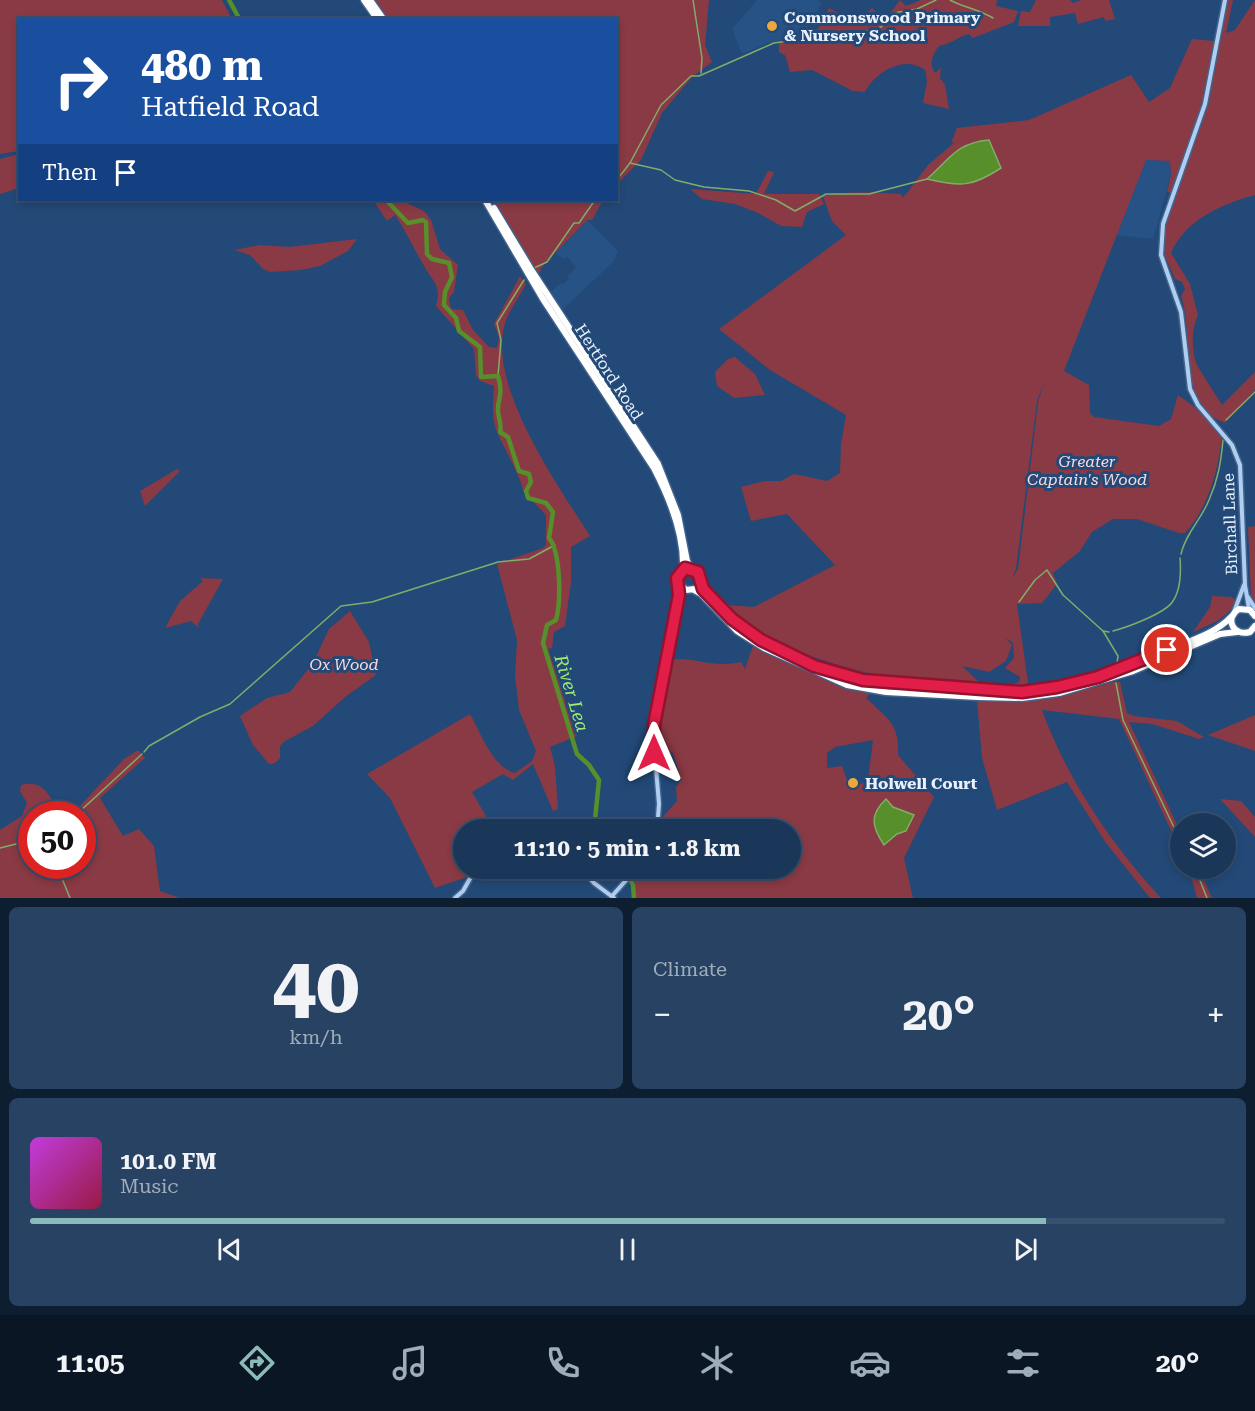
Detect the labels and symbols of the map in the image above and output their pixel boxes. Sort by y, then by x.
place label: Commonswood Primary & Nursery School [784,8,981,45]
marker: Commonswood Primary & Nursery School [765,19,779,33]
street label: Hertford Road [571,320,647,424]
park label: Greater Captain's Wood [1027,452,1147,489]
street label: Birchall Lane [1219,473,1241,575]
pin [1141,624,1192,675]
water label: River Lea [550,651,594,734]
park label: Ox Wood [309,655,379,674]
position arrow [622,721,686,785]
place label: Holwell Court [865,774,978,793]
marker: Holwell Court [846,776,860,790]
speed limit sign: 50 [18,801,96,879]

